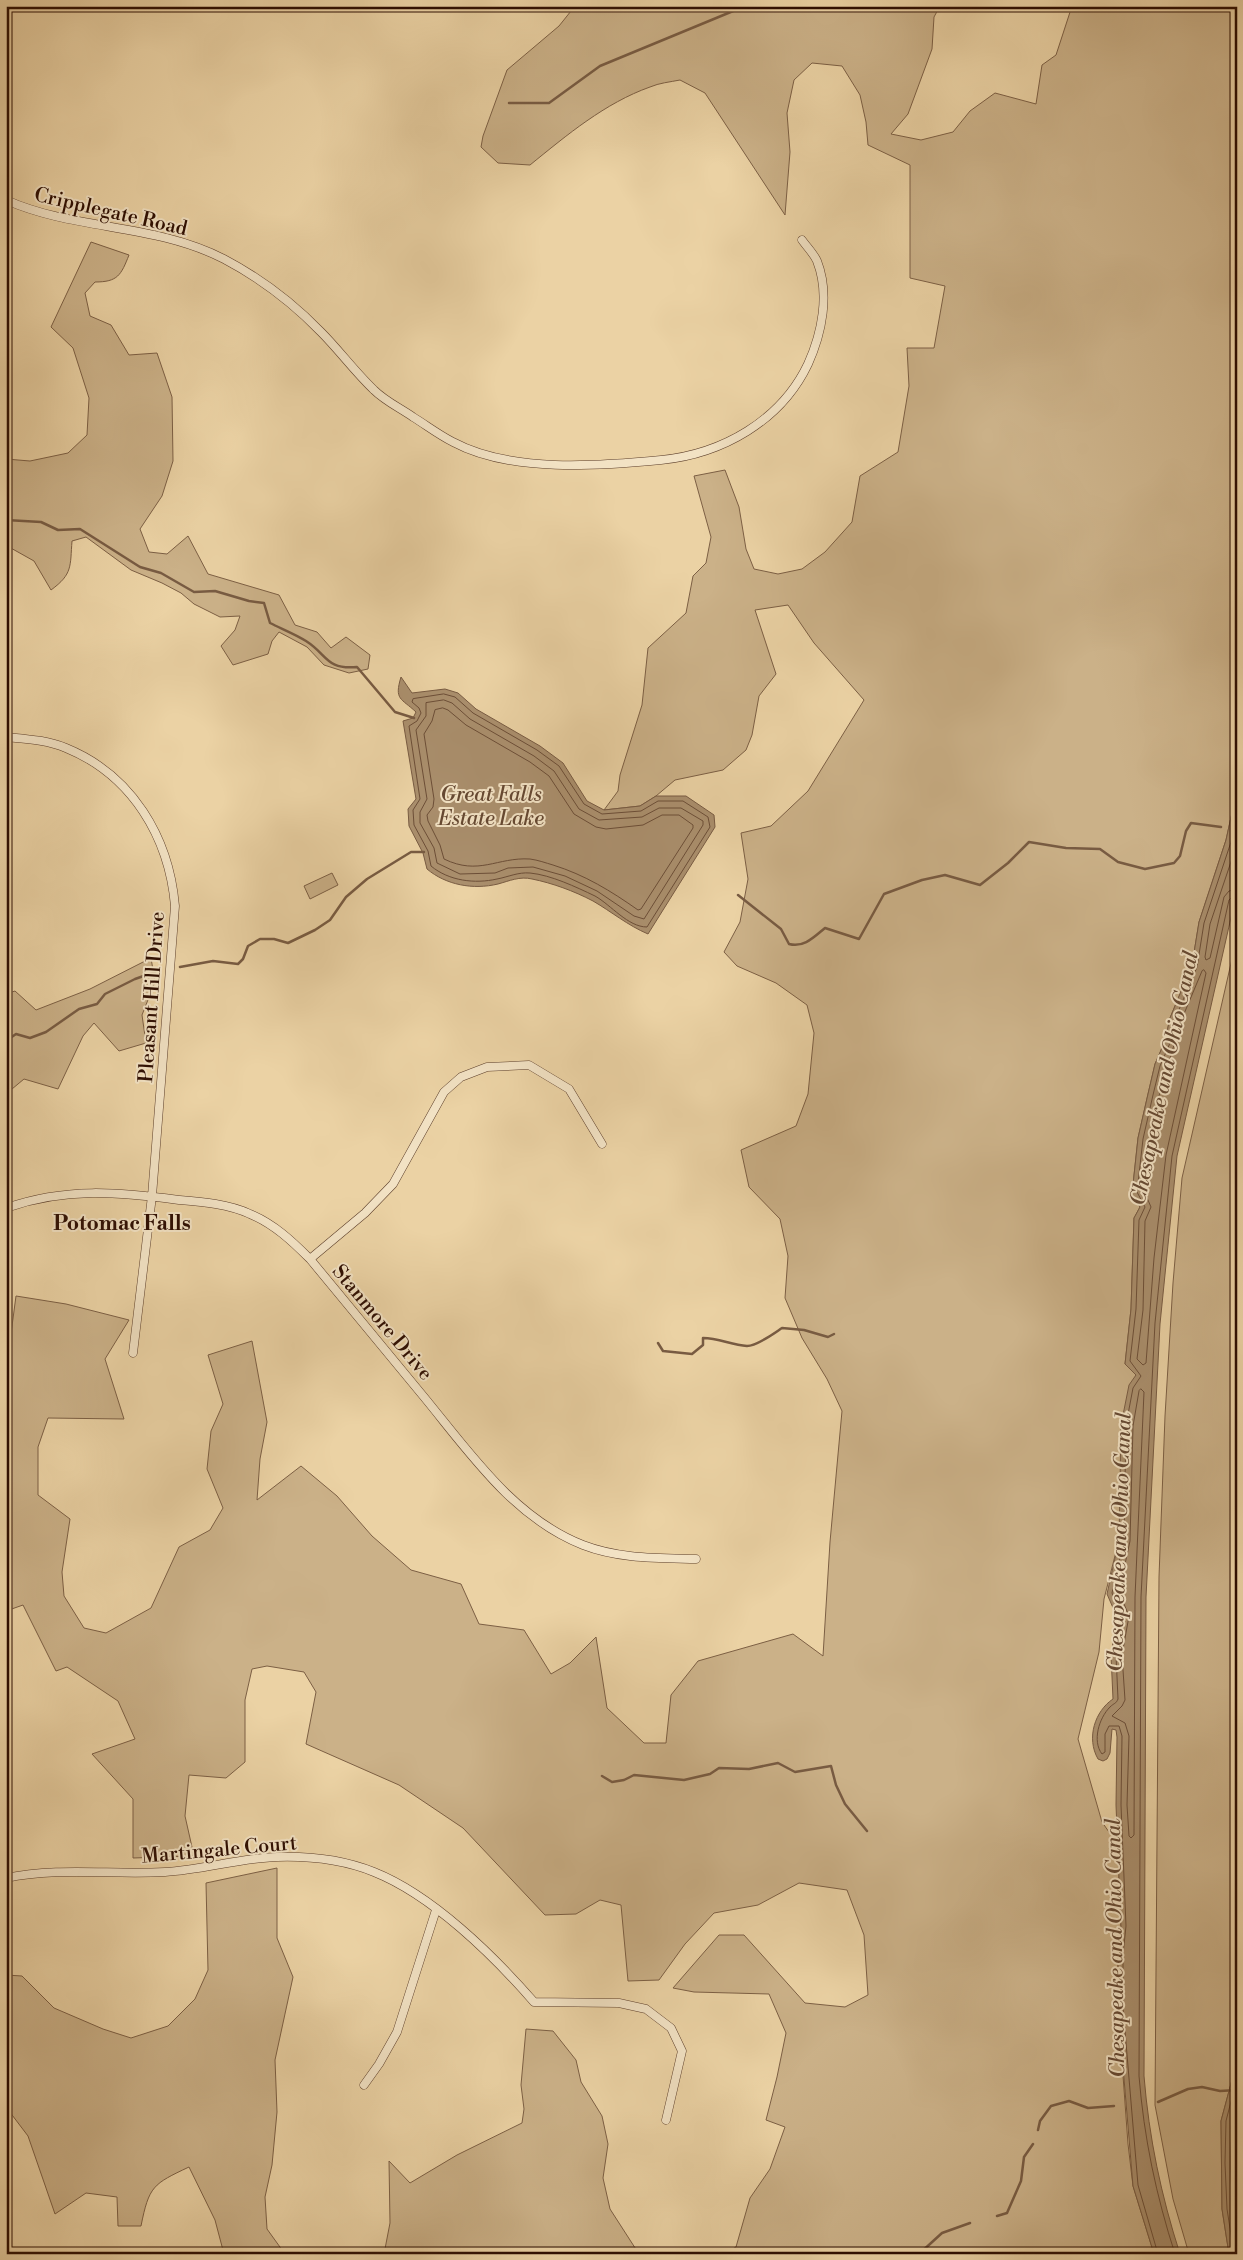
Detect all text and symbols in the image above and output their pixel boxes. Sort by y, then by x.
street label: Cripplegate Road [32,183,190,242]
water label: Great Falls Estate Lake [437,782,544,832]
street label: Pleasant Hill Drive [134,911,171,1083]
water label: Chesapeake and Ohio Canal [1125,948,1205,1208]
district label: Potomac Falls [53,1211,191,1237]
street label: Stanmore Drive [326,1260,437,1386]
water label: Chesapeake and Ohio Canal [1102,1412,1138,1672]
water label: Chesapeake and Ohio Canal [1101,1818,1131,2078]
street label: Martingale Court [140,1831,298,1870]

